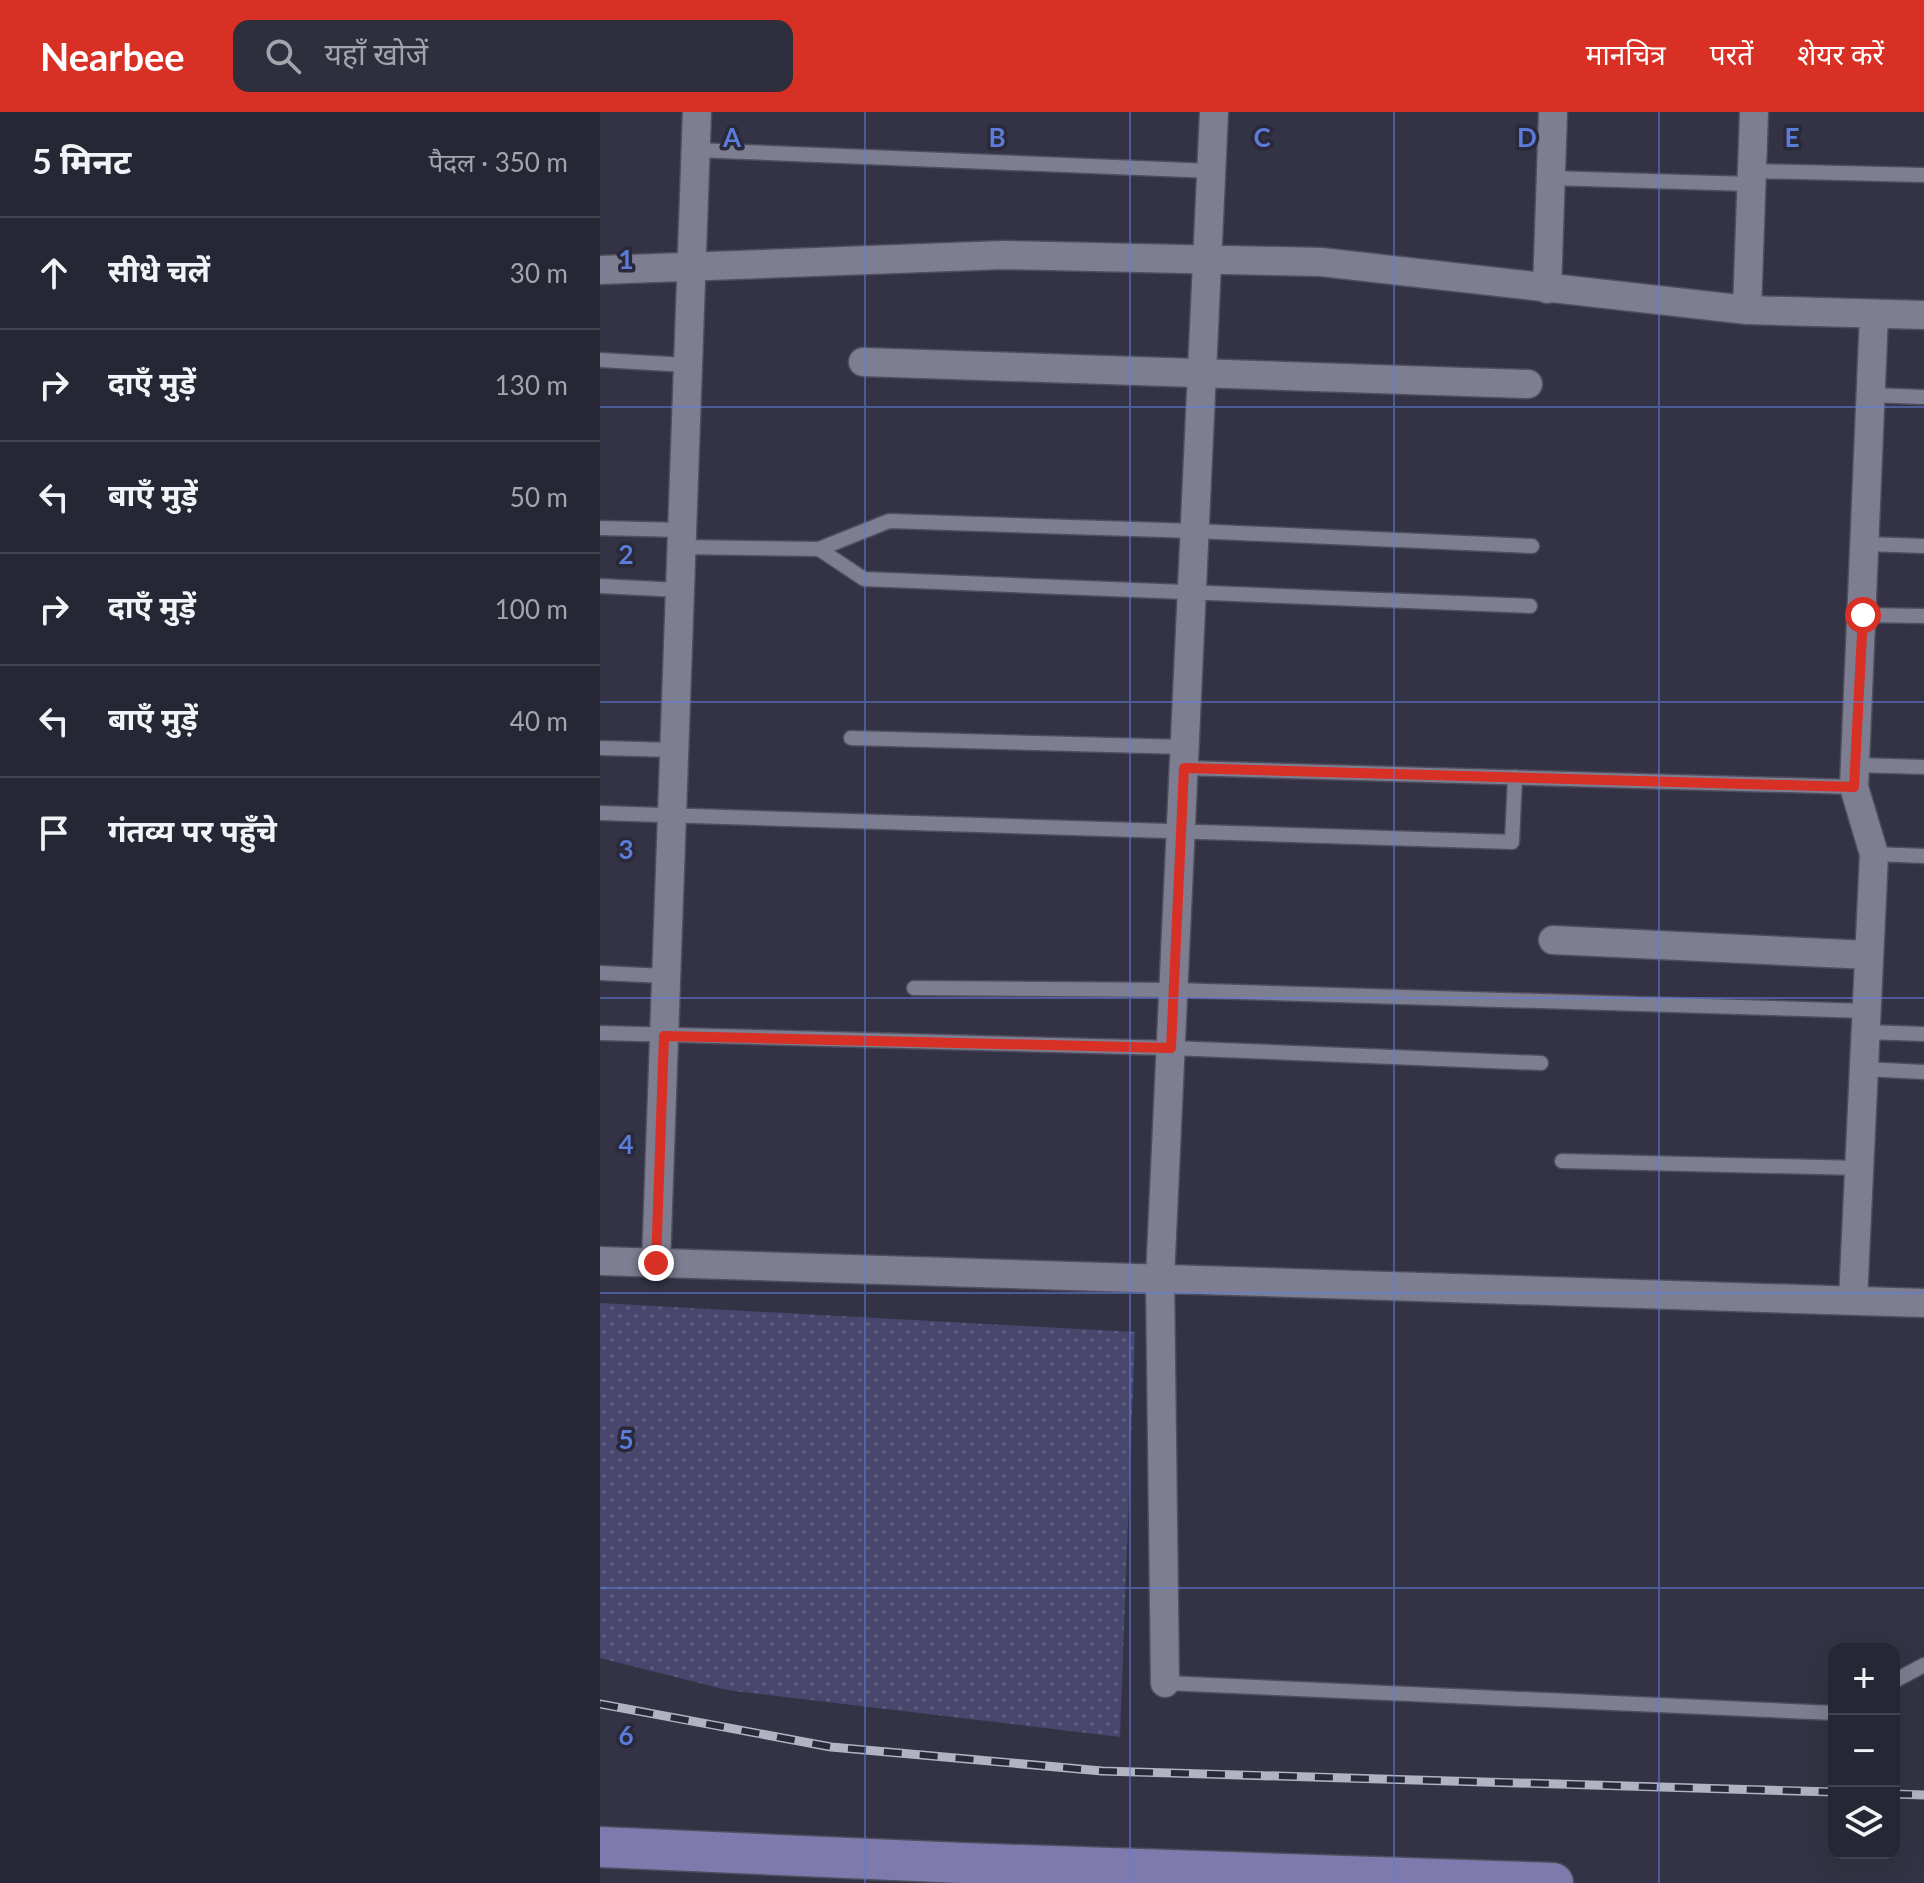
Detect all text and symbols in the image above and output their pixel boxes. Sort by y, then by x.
search box [233,20,793,92]
text: Nearbee [40,33,185,79]
icon: search [261,34,305,78]
text: यहाँ खोजें [325,35,428,71]
text: मानचित्र [1586,37,1666,71]
text: परतें [1710,37,1753,71]
text: शेयर करें [1797,37,1884,71]
text: A [722,121,742,153]
text: B [988,121,1006,153]
text: C [1253,121,1271,153]
text: D [1517,121,1537,153]
text: E [1785,121,1799,153]
text: 5 मिनट [32,140,131,181]
text: पैदल · 350 m [428,146,568,178]
text: 1 [618,243,634,275]
icon: ahead [32,251,76,295]
text: सीधे चलें [108,252,210,288]
text: 30 m [510,257,568,289]
icon: right [32,363,76,407]
text: दाएँ मुड़ें [108,364,196,400]
text: 130 m [495,369,568,401]
icon: left [32,475,76,519]
text: बाएँ मुड़ें [108,476,198,512]
text: 50 m [510,481,568,513]
text: 2 [618,538,634,570]
icon: right [32,587,76,631]
text: दाएँ मुड़ें [108,588,196,624]
text: 100 m [495,593,568,625]
route start [1845,597,1881,633]
icon: left [32,699,76,743]
text: बाएँ मुड़ें [108,700,198,736]
text: 40 m [510,705,568,737]
icon: arrive [32,811,76,855]
text: गंतव्य पर पहुँचे [108,812,277,848]
text: 3 [618,833,634,865]
text: 4 [618,1128,634,1160]
route end [638,1245,674,1281]
text: 5 [618,1423,634,1455]
map controls [1828,1643,1900,1859]
button: + [1828,1643,1900,1715]
button: − [1828,1715,1900,1787]
text: 6 [618,1719,634,1751]
button: layers [1828,1787,1900,1859]

